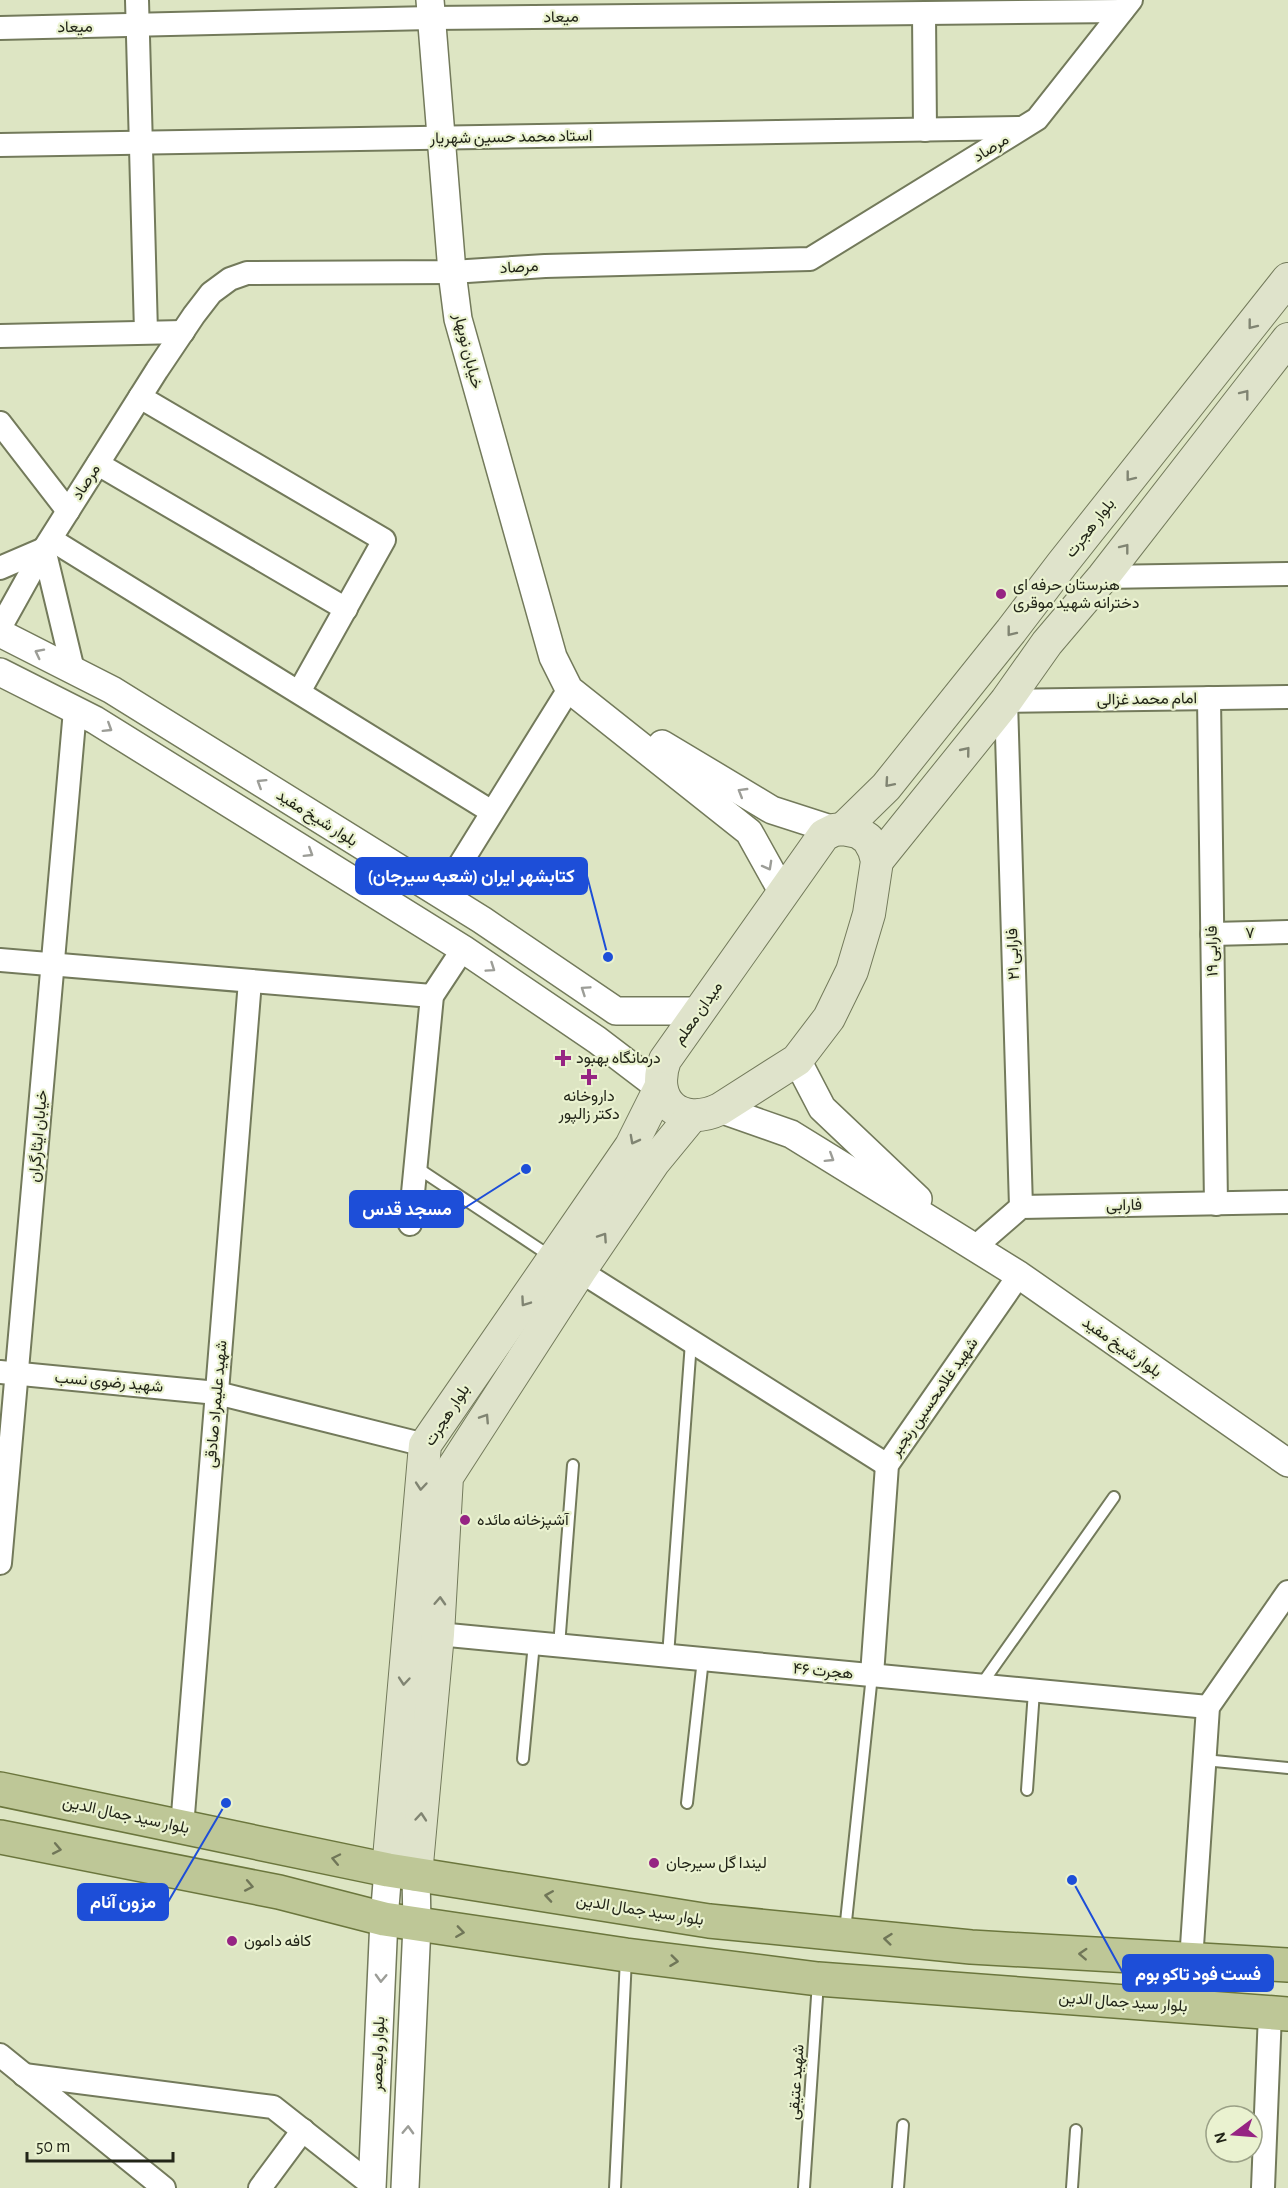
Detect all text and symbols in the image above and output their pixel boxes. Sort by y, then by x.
street label: میعاد [543,9,579,26]
street label: میعاد [57,19,93,36]
street label: استاد محمد حسین شهریار [428,128,593,148]
street label: مرصاد [970,131,1013,167]
street label: مرصاد [499,258,539,278]
street label: خیابان نوبهار [449,311,485,391]
one-way arrow [1248,318,1259,329]
one-way arrow [1238,390,1249,401]
street label: مرصاد [69,461,105,504]
one-way arrow [1127,471,1138,482]
street label: بلوار هجرت [1062,496,1119,562]
one-way arrow [1118,544,1129,555]
place label: هنرستان حرفه ای دخترانه شهید موقری [1013,577,1139,613]
marker: هنرستان حرفه ای دخترانه شهید موقری [994,587,1008,601]
one-way arrow [1007,625,1018,636]
one-way arrow [34,648,45,660]
street label: امام محمد غزالی [1097,690,1197,710]
one-way arrow [102,720,112,732]
one-way arrow [959,746,970,757]
one-way arrow [885,777,896,787]
one-way arrow [257,778,267,790]
street label: بلوار شیخ مفید [272,787,360,852]
one-way arrow [738,788,748,800]
one-way arrow [302,846,313,857]
callout: کتابشهر ایران (شعبه سیرجان) [356,858,587,894]
one-way arrow [761,859,772,870]
text: کتابشهر ایران (شعبه سیرجان) [367,868,575,887]
street label: فارابی ۱۹ [1204,925,1222,977]
street label: ۷ [1245,925,1255,941]
street label: فارابی ۲۱ [1004,928,1024,980]
one-way arrow [485,961,496,972]
street label: میدان معلم [671,979,727,1049]
one-way arrow [580,986,591,997]
marker: درمانگاه بهبود [554,1049,572,1067]
place label: درمانگاه بهبود [576,1050,661,1068]
marker: داروخانه دکتر زالپور [582,1070,596,1084]
place label: داروخانه دکتر زالپور [557,1088,620,1125]
street label: خیابان ایثارگران [26,1089,52,1183]
one-way arrow [630,1134,641,1145]
one-way arrow [824,1150,834,1162]
callout: مسجد قدس [350,1191,463,1227]
street label: فارابی [1106,1197,1142,1215]
text: مسجد قدس [362,1201,452,1220]
one-way arrow [596,1233,607,1244]
one-way arrow [521,1295,532,1306]
street label: بلوار شیخ مفید [1078,1314,1164,1383]
street label: شهید غلامحسین رنجبر [887,1335,983,1461]
street label: شهید علیمراد صادقی [202,1340,232,1469]
street label: شهید رضوی نسب [54,1369,164,1397]
street label: بلوار هجرت [421,1381,474,1450]
one-way arrow [478,1414,490,1424]
one-way arrow [415,1482,428,1491]
place label: آشپزخانه مائده [477,1512,570,1531]
marker: آشپزخانه مائده [458,1513,472,1527]
one-way arrow [433,1597,446,1606]
street label: هجرت ۴۶ [792,1660,854,1684]
one-way arrow [398,1676,411,1685]
street label: بلوار سید جمال الدین [61,1794,191,1838]
one-way arrow [414,1812,427,1821]
one-way arrow [52,1842,62,1855]
one-way arrow [332,1853,342,1866]
place label: لیندا گل سیرجان [666,1855,767,1873]
marker: لیندا گل سیرجان [647,1856,661,1870]
one-way arrow [243,1879,253,1892]
callout: مزون آنام [78,1884,168,1920]
one-way arrow [545,1890,554,1902]
street label: بلوار سید جمال الدین [575,1892,705,1930]
text: مزون آنام [90,1893,156,1914]
one-way arrow [455,1925,464,1937]
place label: کافه دامون [244,1933,311,1951]
one-way arrow [884,1933,893,1946]
marker: کافه دامون [225,1934,239,1948]
one-way arrow [1078,1948,1087,1961]
one-way arrow [669,1954,678,1967]
callout: فست فود تاکو بوم [1123,1955,1273,1991]
text: فست فود تاکو بوم [1135,1965,1261,1986]
one-way arrow [374,1973,387,1982]
street label: بلوار سید جمال الدین [1058,1990,1188,2016]
street label: بلوار ولیعصر [369,2016,389,2093]
street label: شهید عتیقی [785,2044,809,2120]
north arrow [1204,2104,1264,2164]
scale bar [27,2125,172,2163]
one-way arrow [401,2125,414,2134]
text: N [1211,2130,1230,2145]
text: 50 m [36,2138,70,2156]

